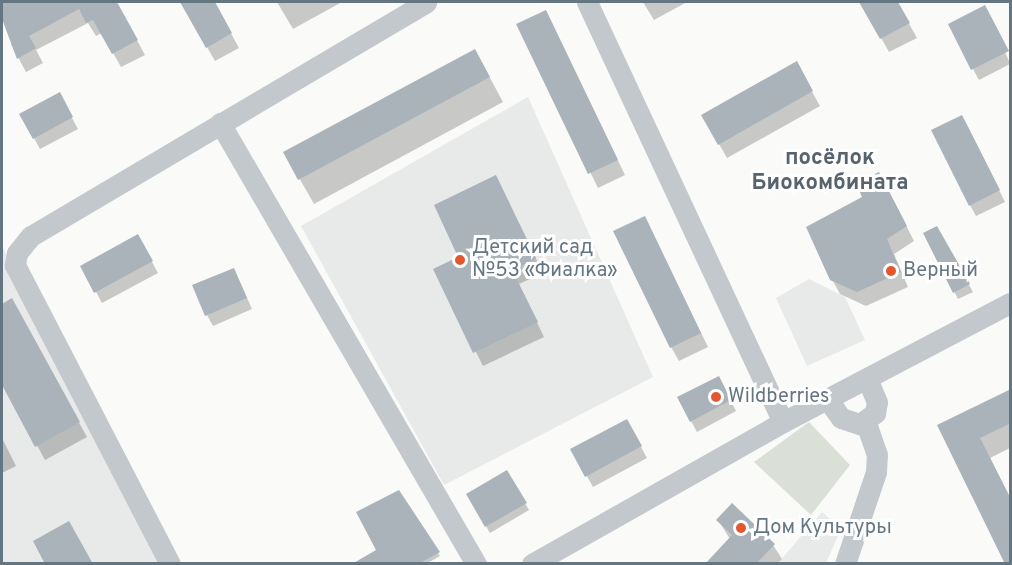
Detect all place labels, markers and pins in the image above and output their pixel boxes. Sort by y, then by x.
place label: Детский сад №53 «Фиалка» [472,237,617,284]
marker: Детский сад №53 «Фиалка» [453,253,467,267]
place label: Верный [903,259,978,283]
marker: Верный [884,264,898,278]
place label: Wildberries [728,385,829,409]
marker: Wildberries [709,390,723,404]
place label: Дом Культуры [753,516,892,540]
marker: Дом Культуры [734,521,748,535]

